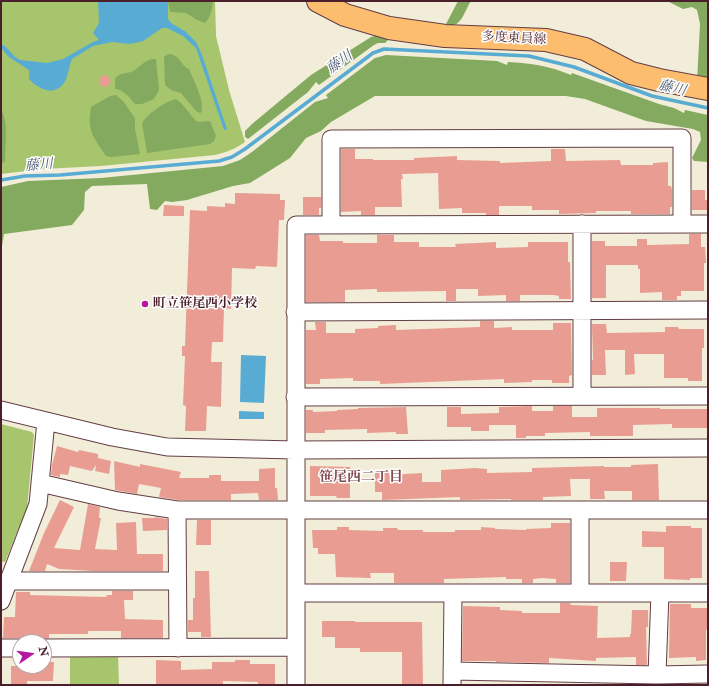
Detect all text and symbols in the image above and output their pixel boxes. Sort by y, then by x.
street label: 多度東員線 [481,30,547,48]
water label: 藤川 [324,48,356,78]
water label: 藤川 [656,78,688,100]
water label: 藤川 [24,156,54,176]
place label: 町立笹尾西小学校 [153,296,257,312]
marker: 町立笹尾西小学校 [140,299,150,309]
district label: 笹尾西二丁目 [319,470,403,486]
north arrow [12,634,52,674]
text: N [36,645,51,658]

